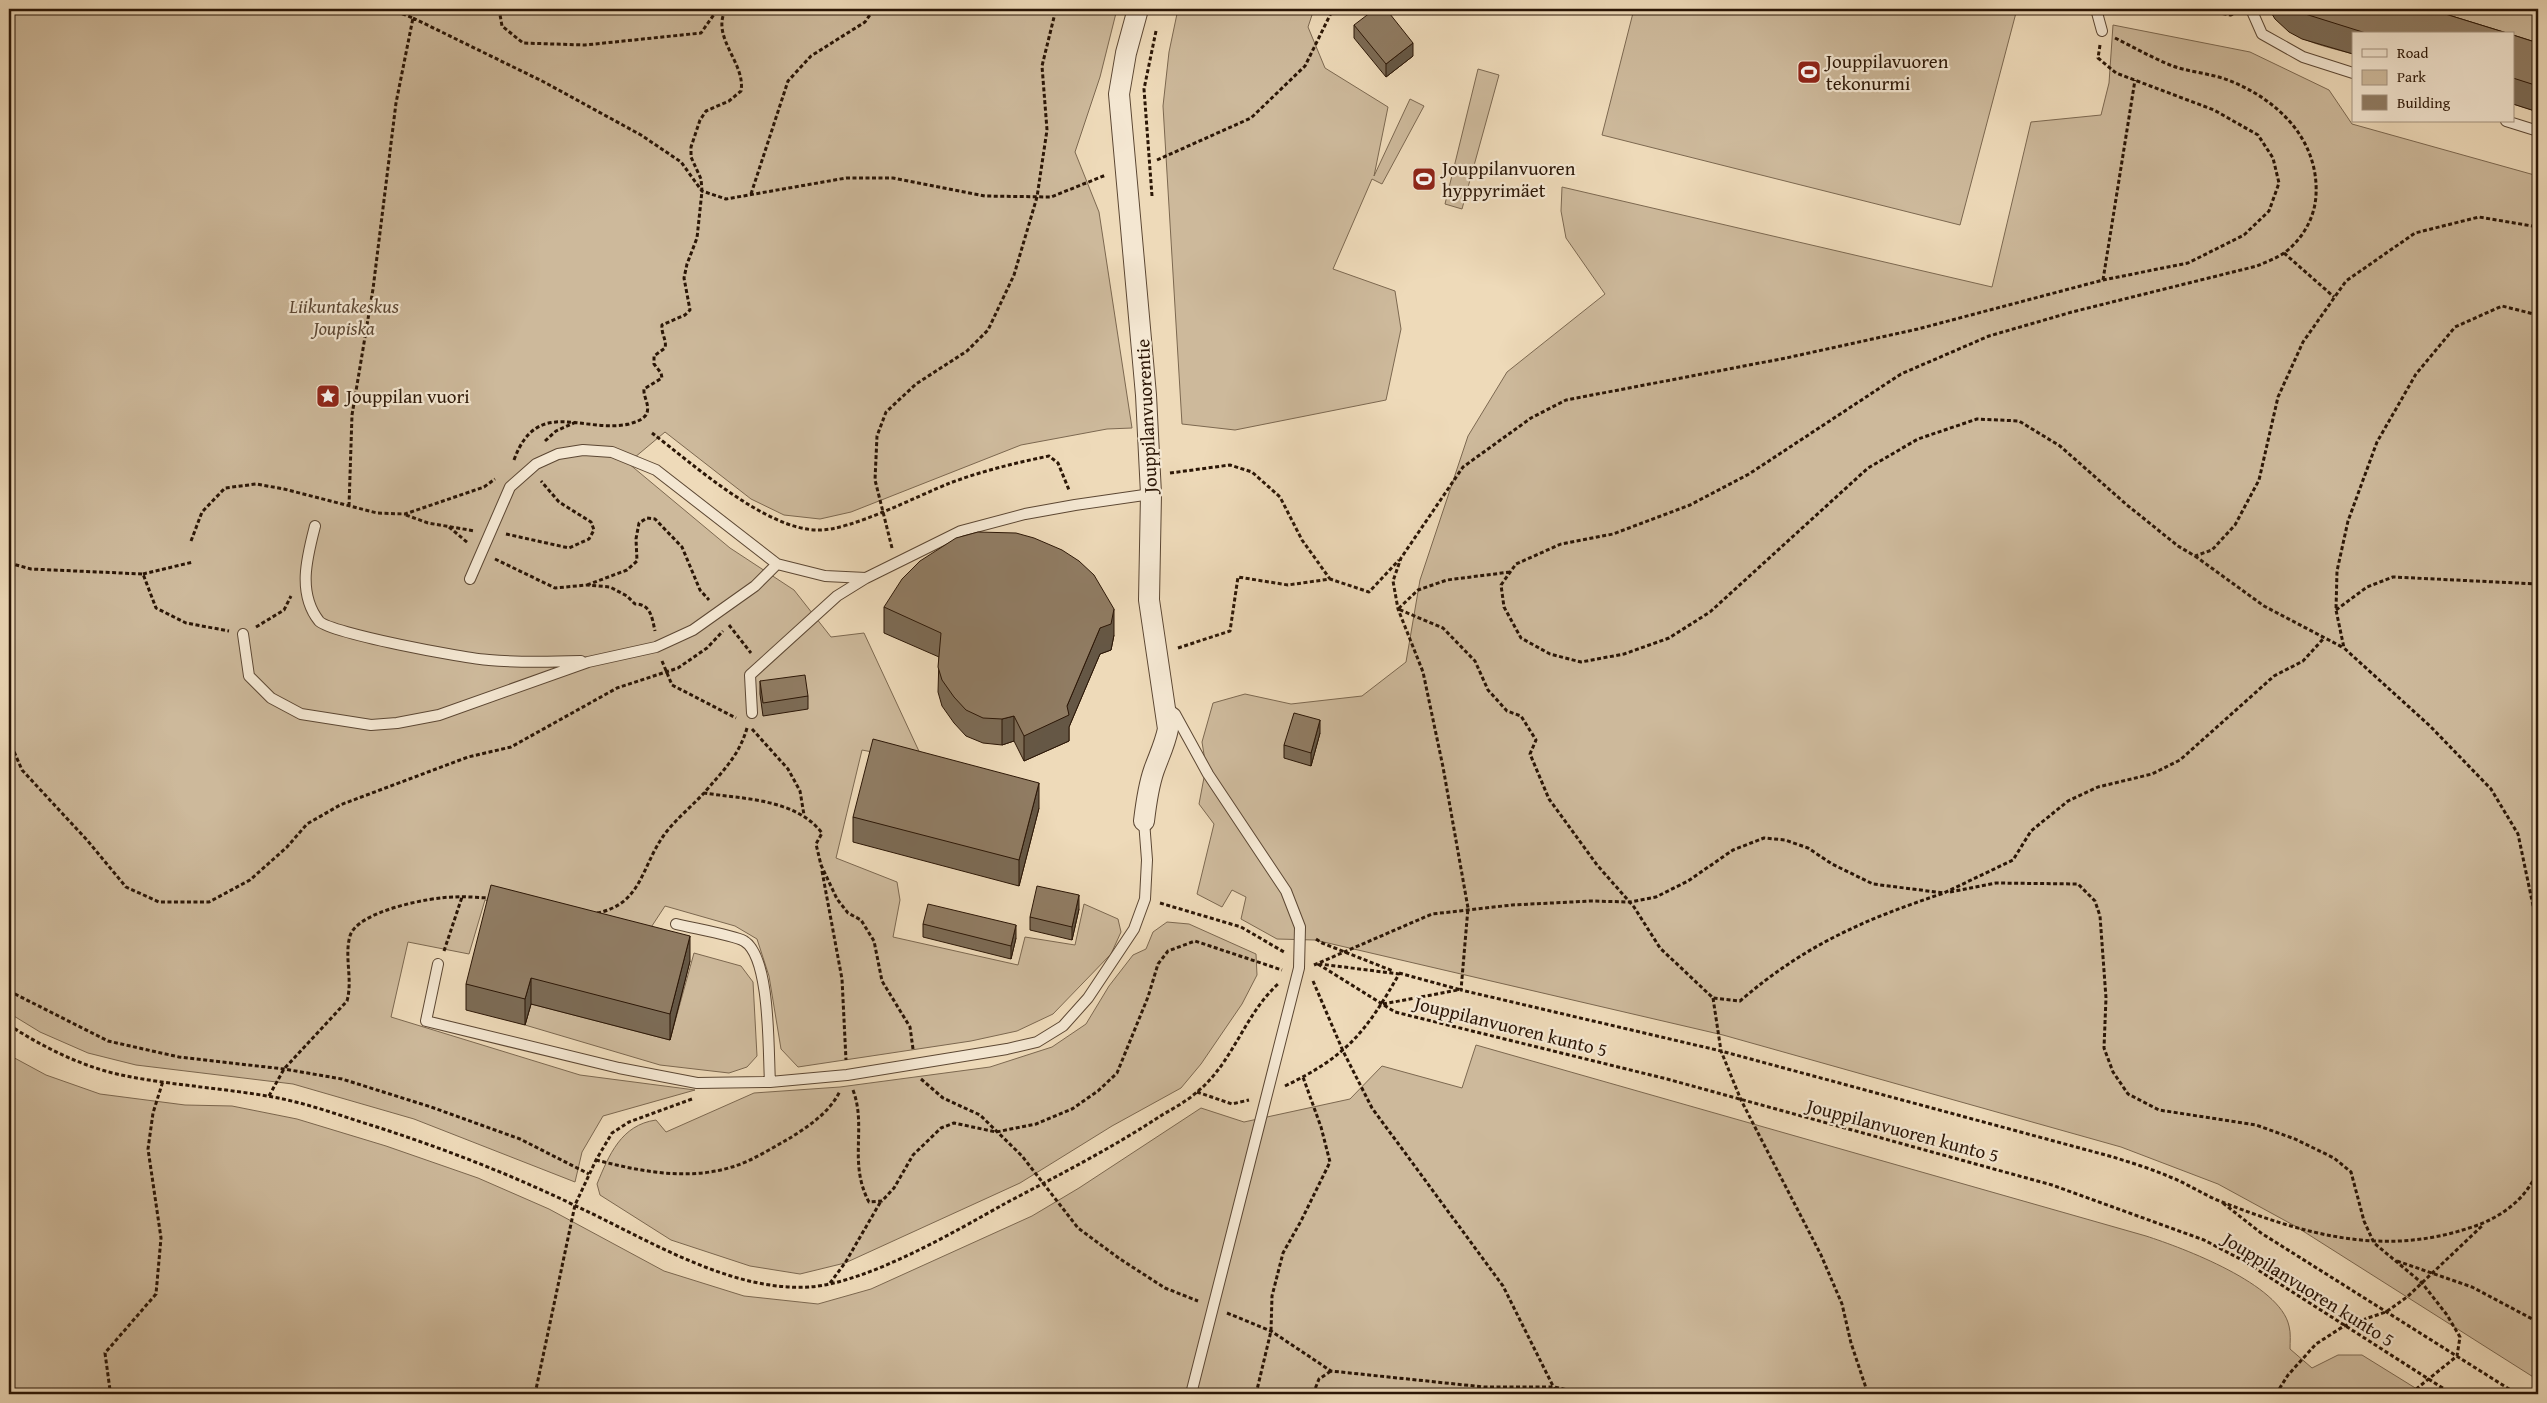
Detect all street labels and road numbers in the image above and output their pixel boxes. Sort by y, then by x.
street label: Jouppilanvuorentie [1128,338,1164,496]
street label: Jouppilanvuoren kunto 5 [1410,988,1610,1064]
street label: Jouppilanvuoren kunto 5 [1802,1090,2002,1169]
street label: Jouppilanvuoren kunto 5 [2216,1224,2400,1353]

